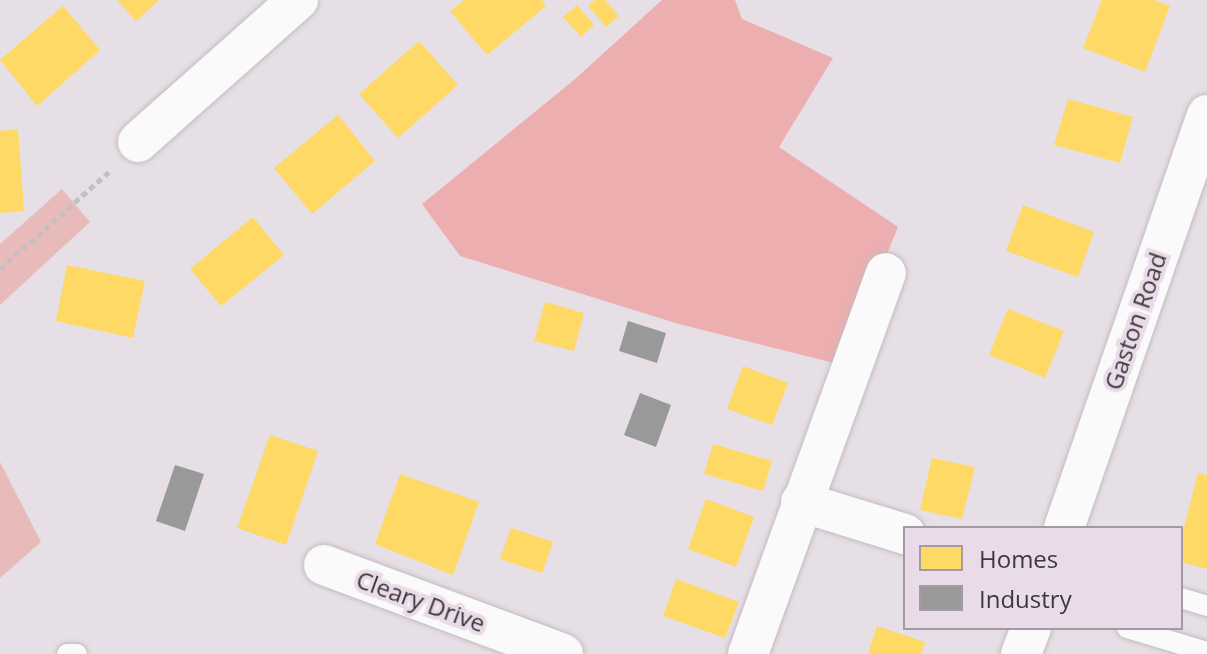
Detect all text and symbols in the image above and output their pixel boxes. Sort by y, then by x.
street label: Gaston Road [1098,249,1172,393]
legend [903,526,1183,630]
text: Homes [979,542,1058,575]
street label: Cleary Drive [353,564,489,638]
text: Industry [979,582,1072,615]

